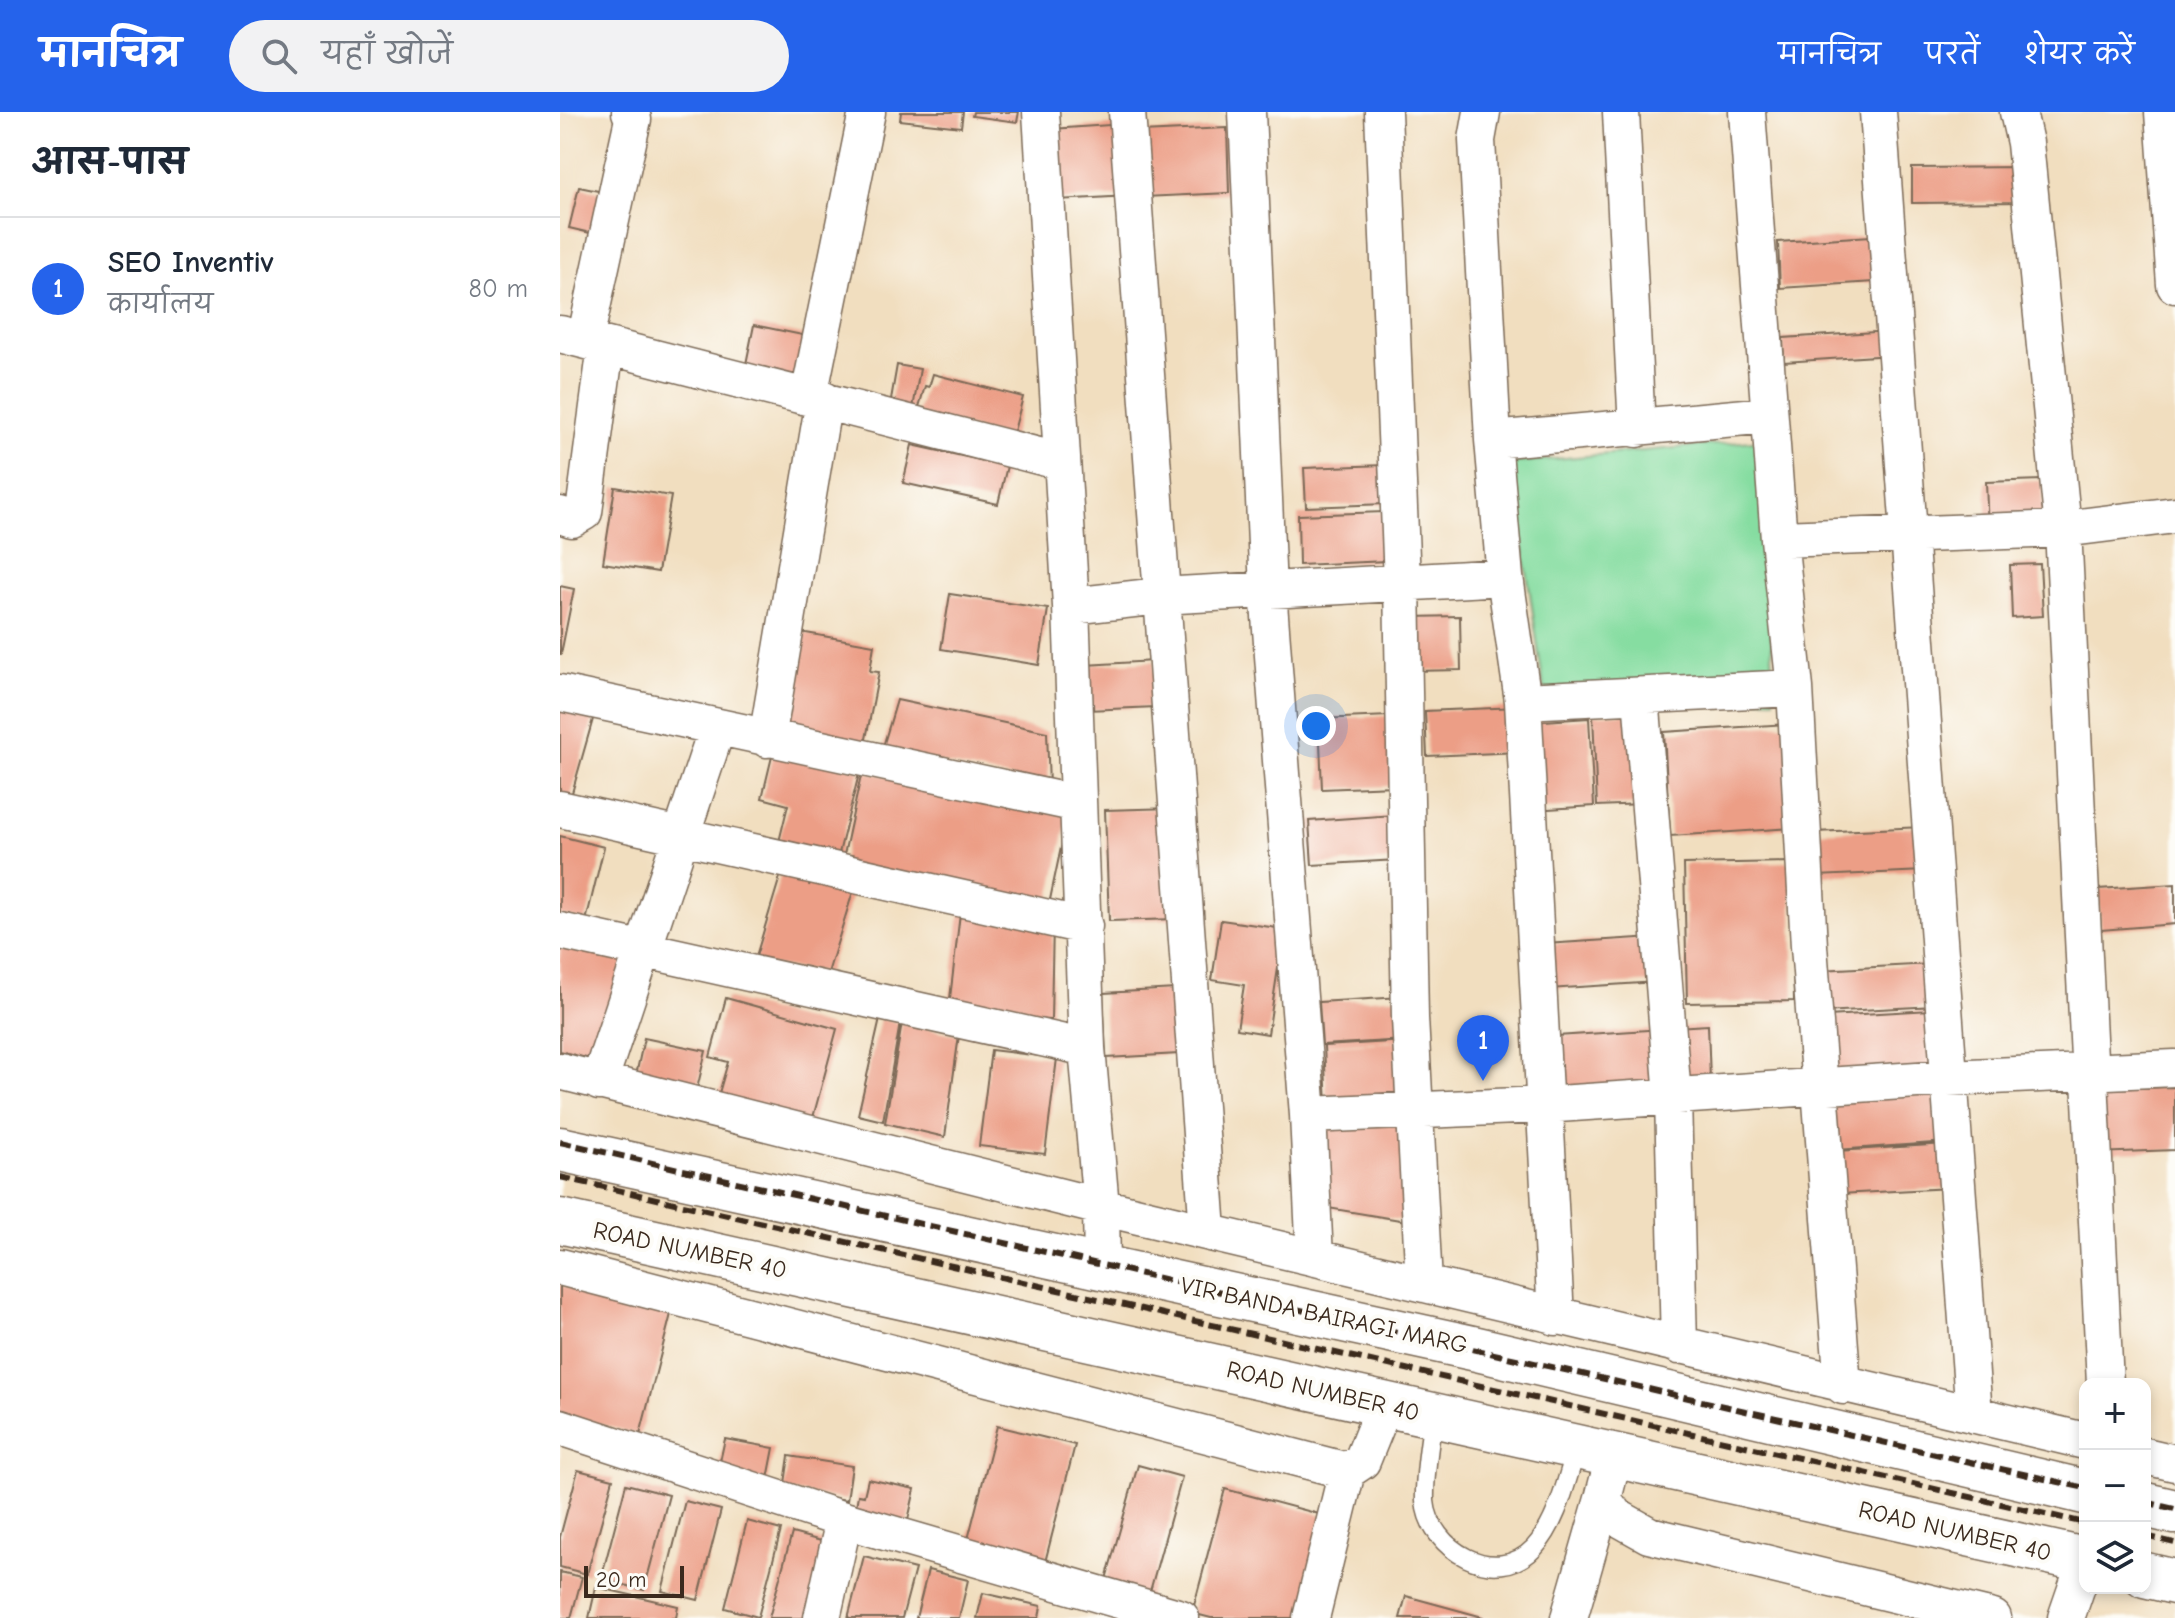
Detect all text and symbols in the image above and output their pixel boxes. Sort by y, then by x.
search box [229,20,789,92]
text: मानचित्र [40,32,181,76]
icon: search [257,34,301,78]
text: यहाँ खोजें [321,37,453,72]
text: मानचित्र [1778,39,1881,71]
text: परतें [1925,39,1980,71]
text: शेयर करें [2024,39,2135,71]
text: आस-पास [32,142,188,182]
text: SEO Inventiv [108,245,274,280]
text: 1 [53,274,63,304]
text: 80 m [469,274,528,304]
text: कार्यालय [108,290,213,320]
your location [1296,706,1336,746]
pin: 1 [1457,1015,1509,1081]
street label: ROAD NUMBER 40 [591,1216,789,1284]
street label: VIR BANDA BAIRAGI MARG [1178,1271,1470,1359]
street label: ROAD NUMBER 40 [1224,1355,1422,1427]
map controls [2079,1378,2151,1594]
button: + [2079,1378,2151,1450]
button: − [2079,1450,2151,1522]
street label: ROAD NUMBER 40 [1856,1495,2054,1567]
button: layers [2079,1522,2151,1594]
scale bar [584,1562,684,1598]
text: 20 m [596,1567,646,1593]

